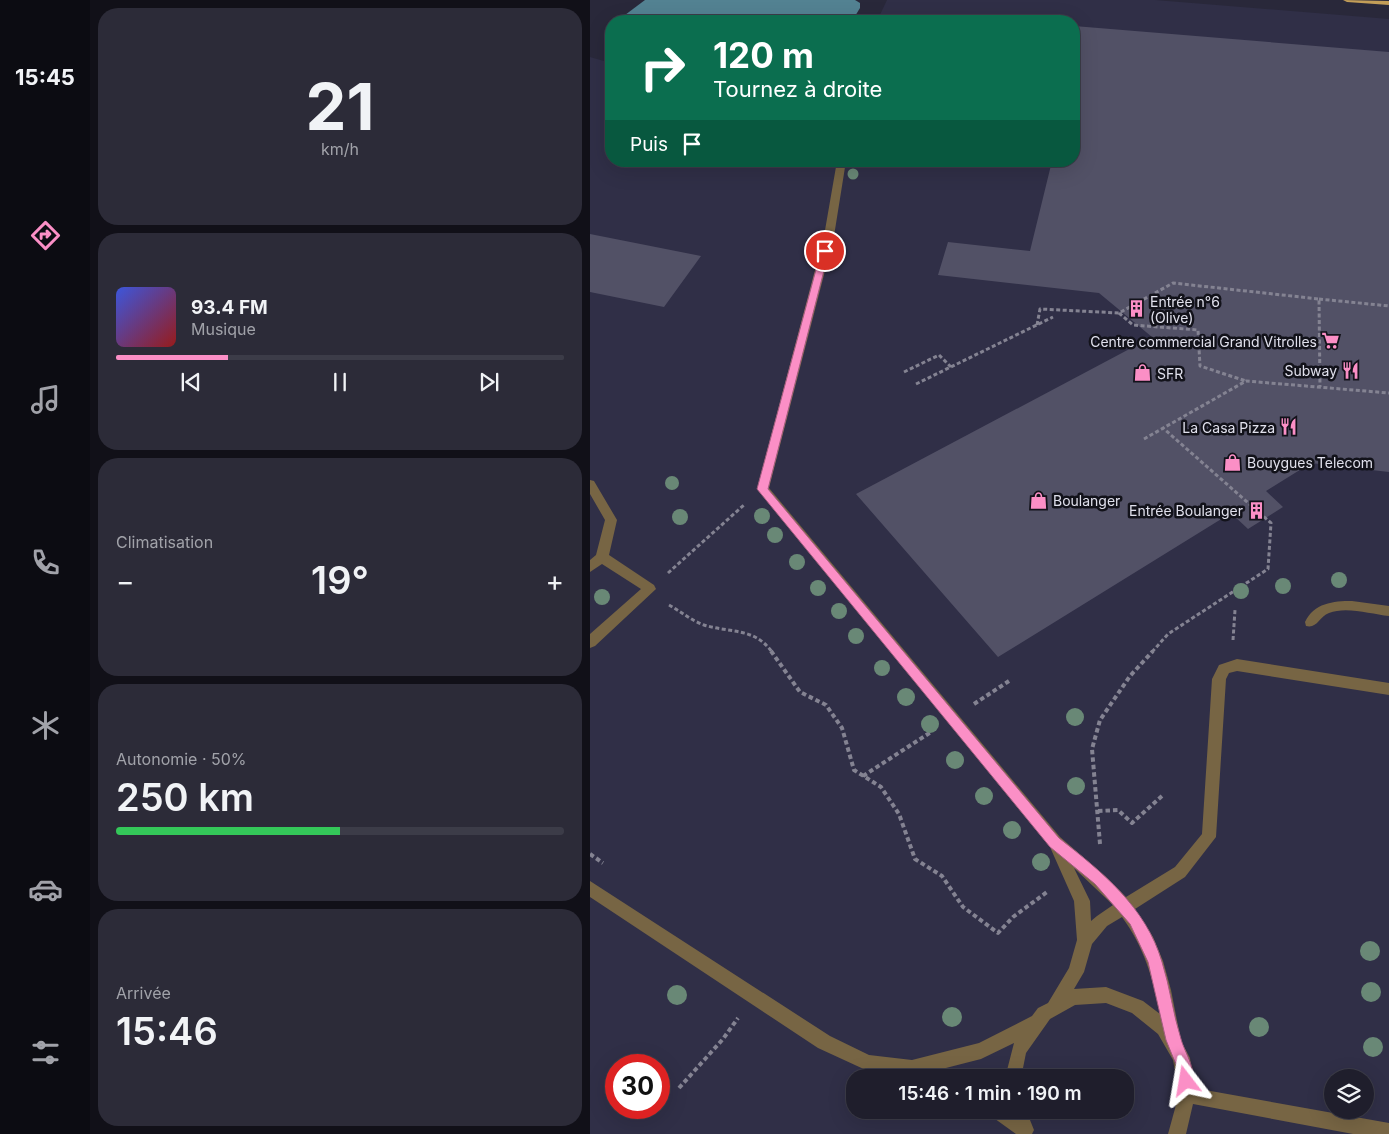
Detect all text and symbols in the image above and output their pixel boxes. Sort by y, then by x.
text: 120 m [713,34,814,76]
icon: right [630,35,695,100]
text: 15:45 [15,64,75,90]
text: 21 [306,67,374,146]
text: Tournez à droite [713,76,882,102]
icon: arrive [678,130,706,158]
text: Puis [630,133,668,156]
text: km/h [321,139,359,159]
icon: directions [28,218,63,253]
pin [804,230,846,272]
icon: arrive [811,237,839,265]
place label: Entrée n°6 (Olive) [1150,293,1220,326]
text: 93.4 FM [191,296,268,319]
building icon: Entrée n°6 (Olive) [1126,299,1146,319]
text: Musique [191,319,256,339]
supermarket icon: Centre commercial Grand Vitrolles [1321,331,1341,351]
place label: Centre commercial Grand Vitrolles [1090,333,1317,350]
restaurant icon: Subway [1341,360,1361,380]
place label: Subway [1284,362,1337,379]
shop icon: SFR [1133,363,1153,383]
place label: SFR [1157,365,1183,382]
icon: previous [177,368,205,396]
icon: pause [326,368,354,396]
icon: next [475,368,503,396]
icon: music [28,382,63,417]
restaurant icon: La Casa Pizza [1279,417,1299,437]
place label: La Casa Pizza [1182,419,1275,436]
shop icon: Bouygues Telecom [1223,452,1243,472]
place label: Bouygues Telecom [1247,454,1373,471]
shop icon: Boulanger [1029,490,1049,510]
place label: Boulanger [1053,492,1120,509]
building icon: Entrée Boulanger [1247,500,1267,520]
place label: Entrée Boulanger [1129,502,1243,519]
text: Climatisation [116,532,213,552]
icon: phone [28,545,63,580]
text: 19° [311,557,369,603]
text: − [116,564,135,598]
text: + [545,564,564,598]
icon: climate [28,708,63,743]
text: Autonomie · 50% [116,749,247,769]
text: 250 km [116,774,254,820]
icon: car [28,872,63,907]
text: Arrivée [116,983,171,1003]
text: 15:46 [116,1008,218,1054]
icon: filters [28,1035,63,1070]
speed limit sign: 30 [605,1054,670,1119]
position arrow [1159,1054,1211,1106]
map controls [1324,1069,1374,1119]
button: layers [1324,1069,1374,1119]
text: 15:46 · 1 min · 190 m [898,1082,1082,1105]

